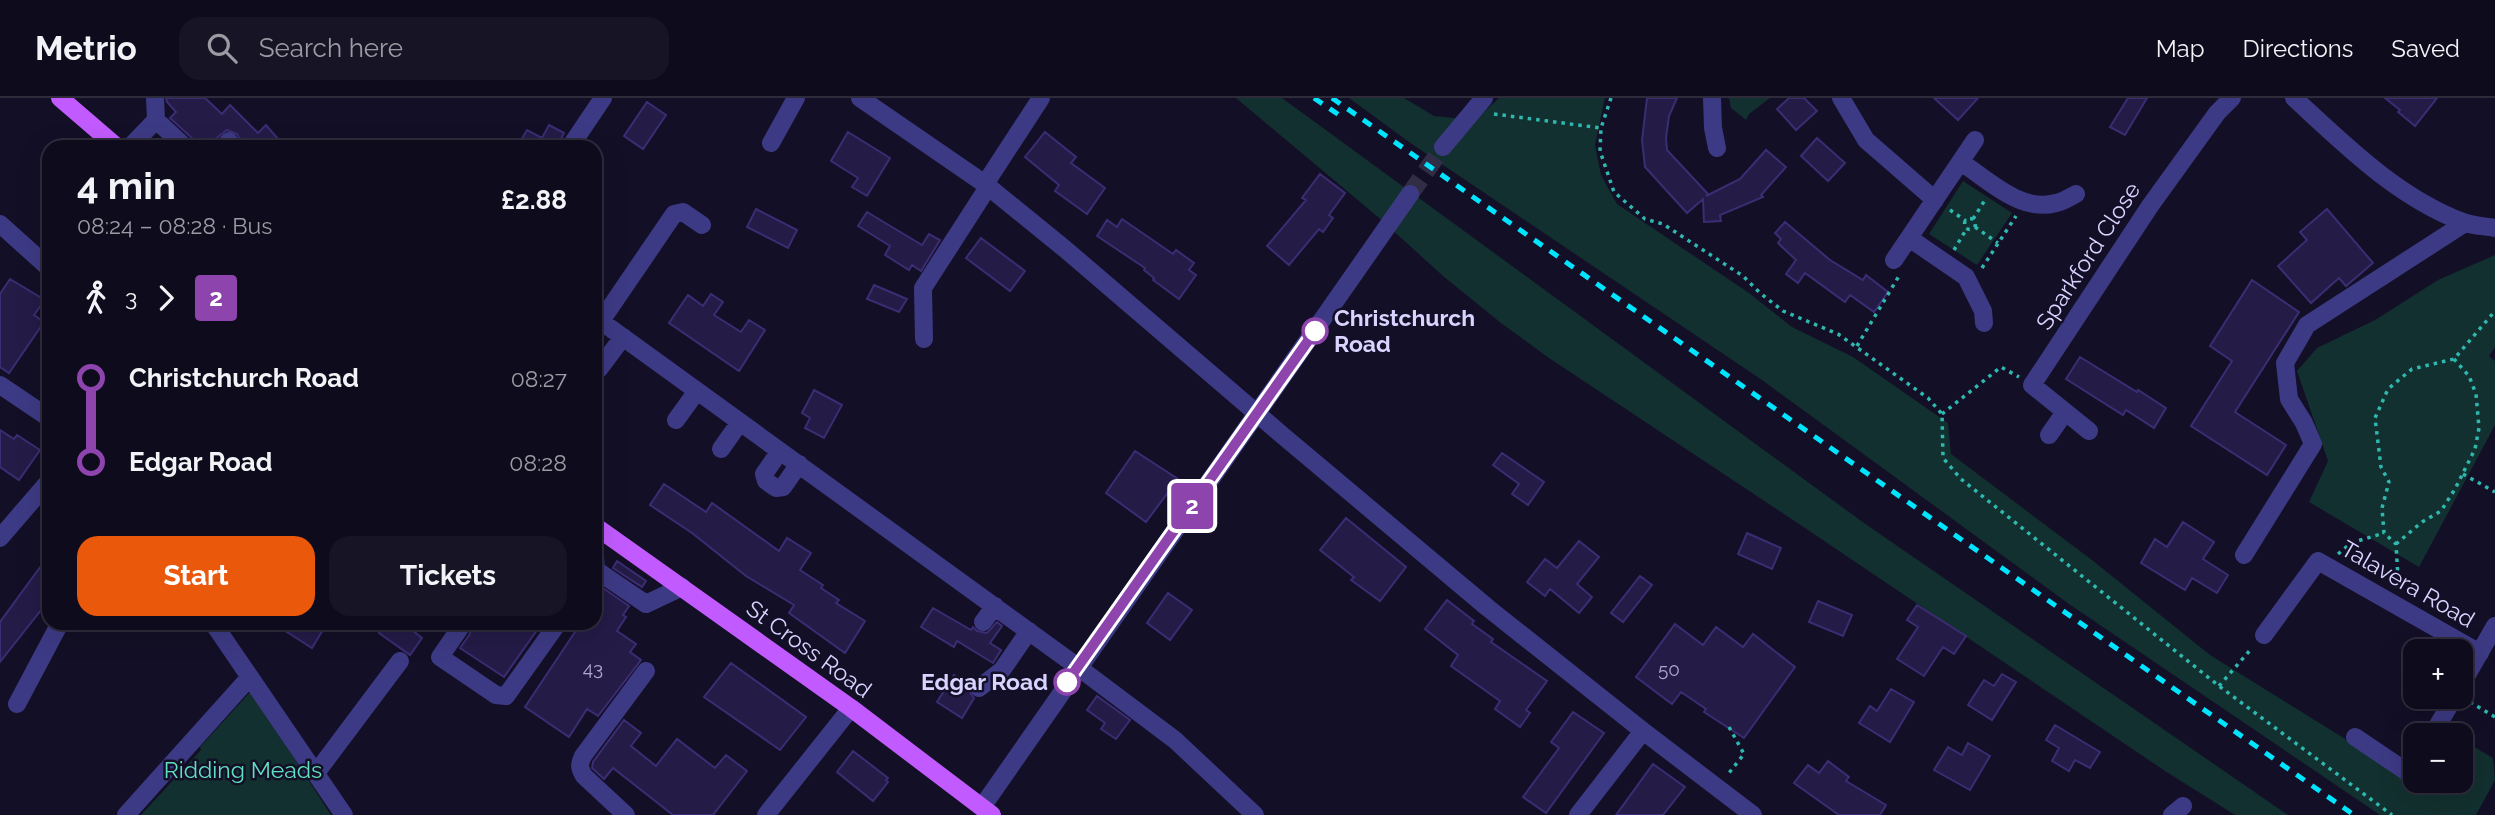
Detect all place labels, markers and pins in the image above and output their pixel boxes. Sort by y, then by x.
place label: Christchurch Road [1334,304,1475,357]
marker: Christchurch Road [1302,318,1328,344]
place label: Edgar Road [921,668,1048,695]
marker: Edgar Road [1054,669,1080,695]

